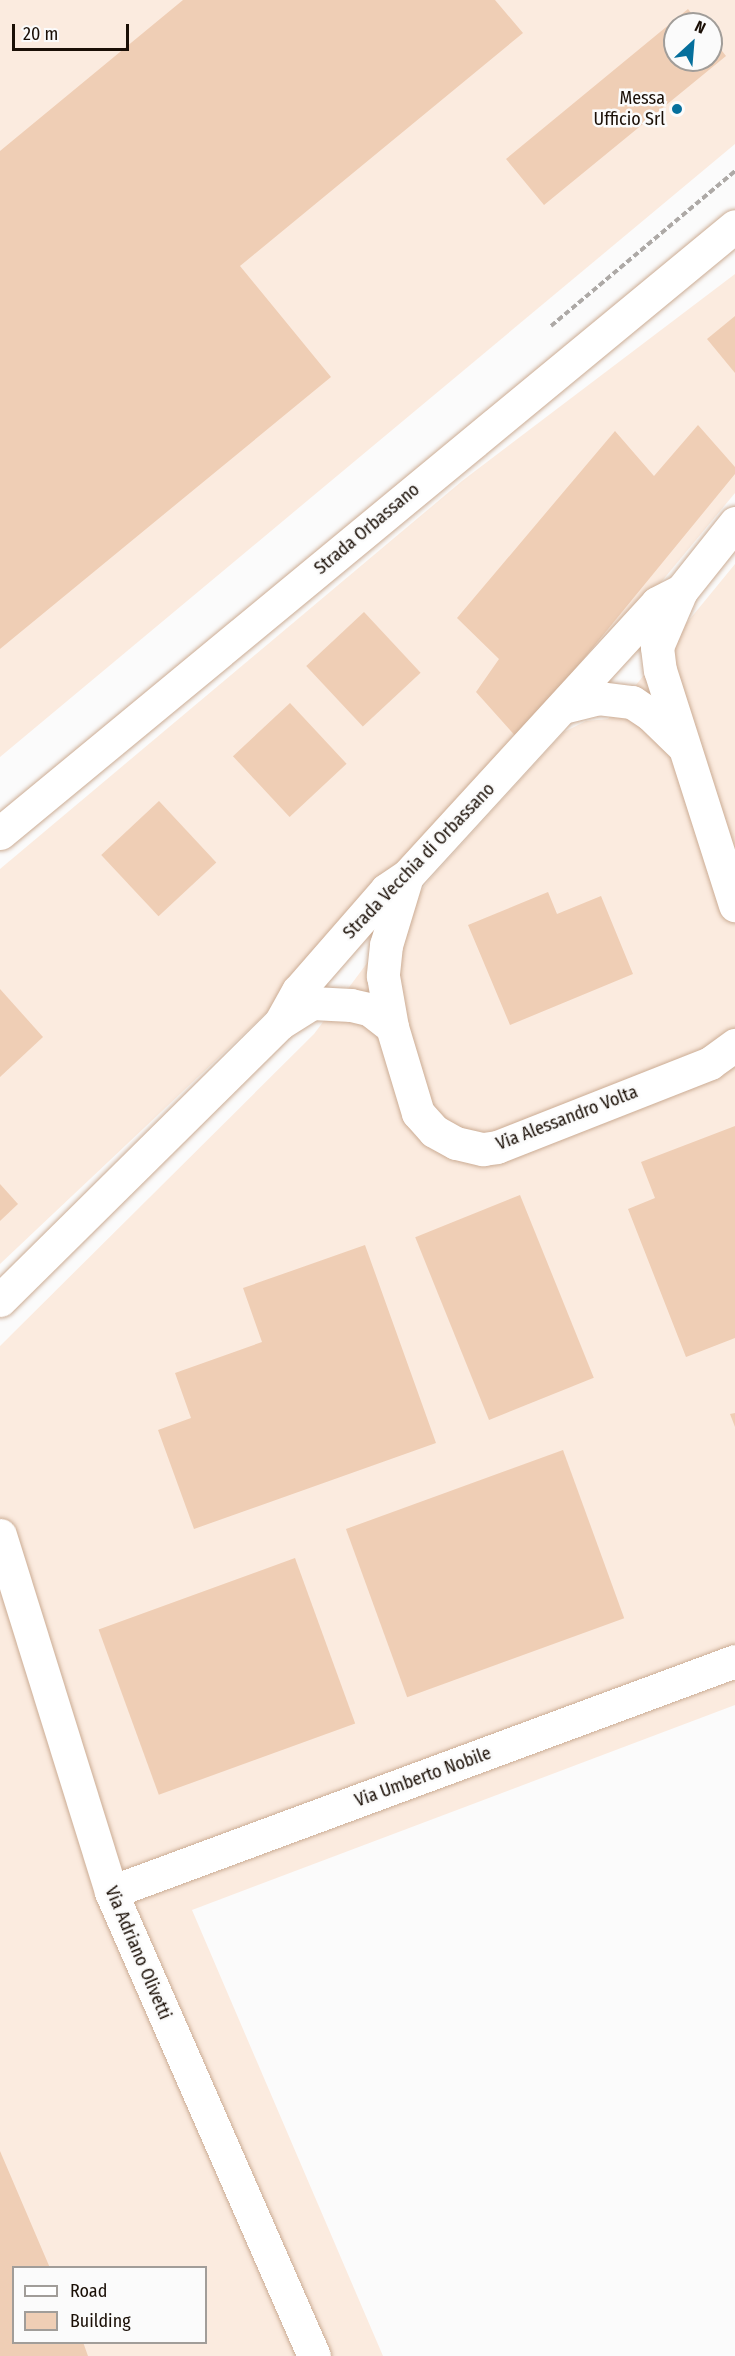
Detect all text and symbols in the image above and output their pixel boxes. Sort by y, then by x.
scale bar [15,12,132,50]
north arrow [663,12,723,72]
text: N [692,17,709,38]
text: 20 m [23,23,58,45]
place label: Messa Ufficio Srl [594,88,665,130]
marker: Messa Ufficio Srl [670,102,684,116]
street label: Strada Orbassano [310,479,424,579]
street label: Strada Vecchia di Orbassano [339,778,499,944]
street label: Via Alessandro Volta [493,1081,641,1155]
street label: Via Umberto Nobile [352,1742,494,1812]
street label: Via Adriano Olivetti [100,1883,176,2023]
legend [12,2266,207,2344]
text: Road [70,2280,107,2302]
text: Building [70,2310,131,2332]

